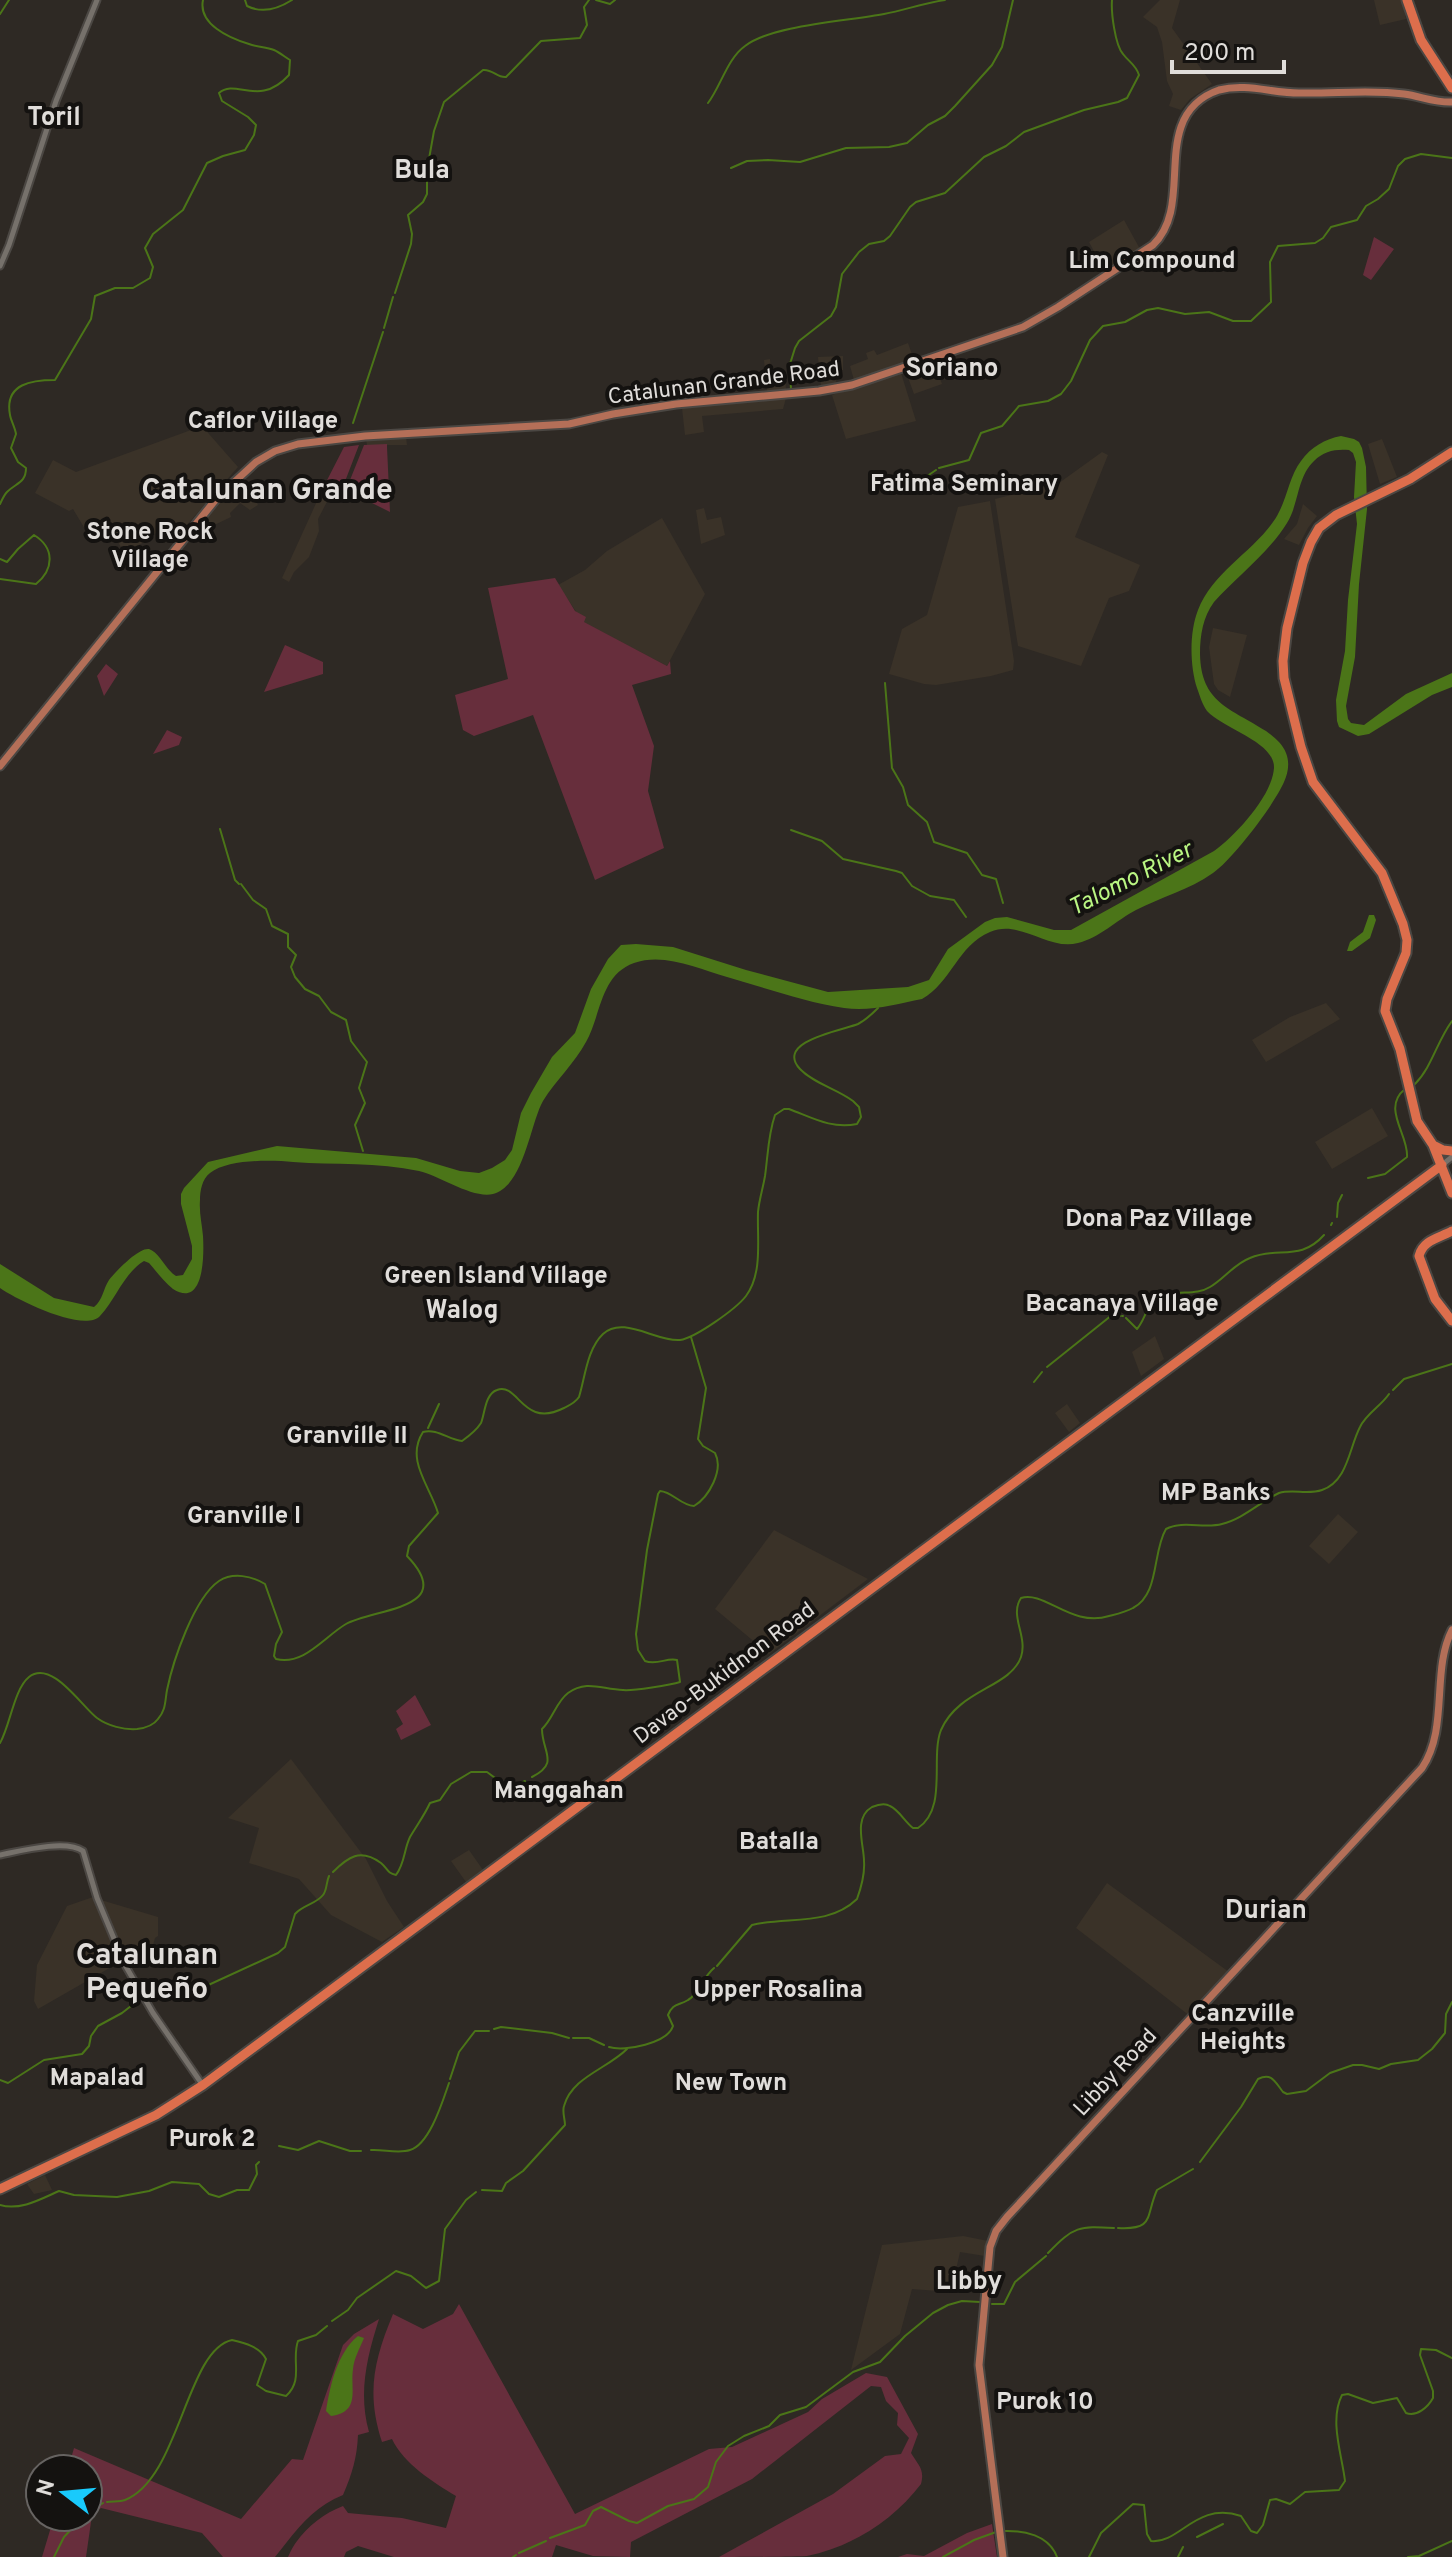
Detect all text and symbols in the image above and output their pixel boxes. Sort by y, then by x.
scale bar [1172,24,1284,74]
text: 200 m [1184,39,1255,69]
district label: Toril [27,102,81,135]
district label: Bula [394,155,450,188]
district label: Lim Compound [1068,247,1236,277]
district label: Soriano [906,353,998,386]
street label: Catalunan Grande Road [606,356,842,412]
district label: Caflor Village [188,407,338,437]
district label: Fatima Seminary [870,470,1058,500]
district label: Catalunan Grande [141,473,393,510]
district label: Stone Rock Village [87,518,213,576]
water label: Talomo River [1064,835,1200,924]
district label: Dona Paz Village [1065,1205,1253,1235]
district label: Green Island Village [384,1262,608,1292]
district label: Bacanaya Village [1025,1290,1219,1320]
district label: Walog [426,1295,498,1328]
district label: Granville II [286,1422,408,1452]
district label: MP Banks [1161,1479,1271,1509]
district label: Granville I [187,1502,301,1532]
street label: Davao-Bukidnon Road [629,1597,821,1751]
district label: Manggahan [494,1777,624,1807]
district label: Batalla [739,1828,819,1858]
district label: Durian [1225,1895,1307,1928]
district label: Catalunan Pequeño [76,1938,218,2009]
district label: Upper Rosalina [693,1976,863,2006]
district label: Canzville Heights [1191,2000,1295,2058]
street label: Libby Road [1069,2023,1163,2123]
district label: Mapalad [50,2064,144,2094]
district label: New Town [675,2069,787,2099]
district label: Purok 2 [169,2125,255,2155]
district label: Libby [936,2266,1002,2299]
district label: Purok 10 [996,2388,1094,2418]
north arrow [24,2453,104,2533]
text: N [32,2477,62,2499]

